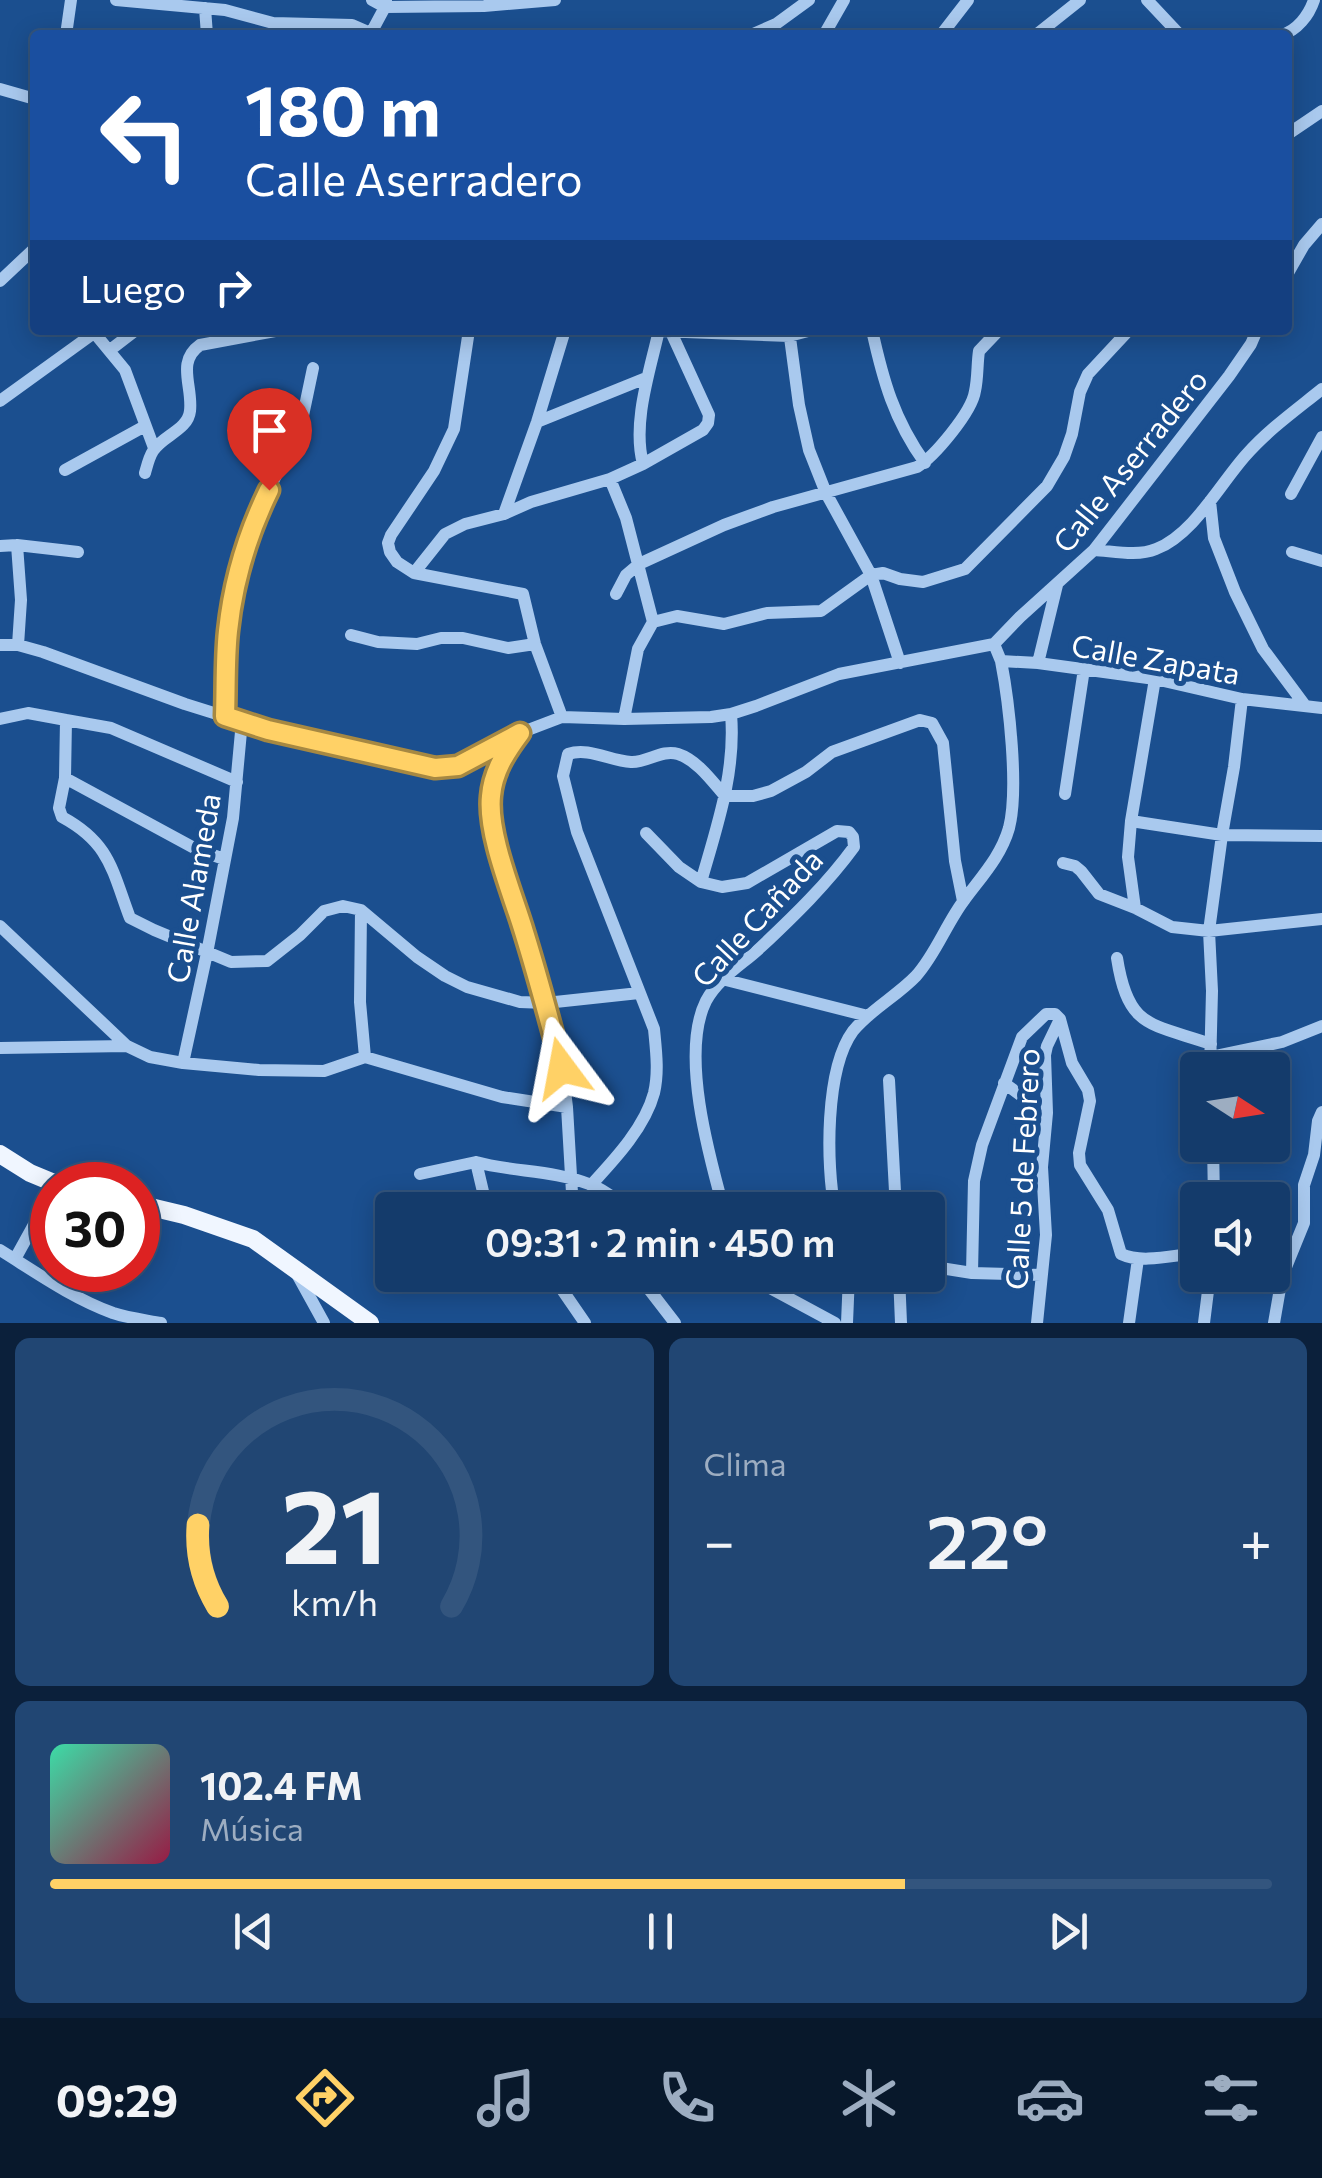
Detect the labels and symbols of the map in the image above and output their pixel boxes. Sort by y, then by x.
street label: Calle Aserradero [1044,361,1214,559]
pin [227,388,312,491]
street label: Calle Zapata [1069,625,1243,691]
street label: Calle Alameda [157,790,227,986]
street label: Calle Cañada [683,840,829,994]
position arrow [510,1016,614,1120]
street label: Calle 5 de Febrero [996,1047,1046,1291]
north arrow [1180,1052,1290,1162]
speed limit sign: 30 [30,1162,160,1292]

